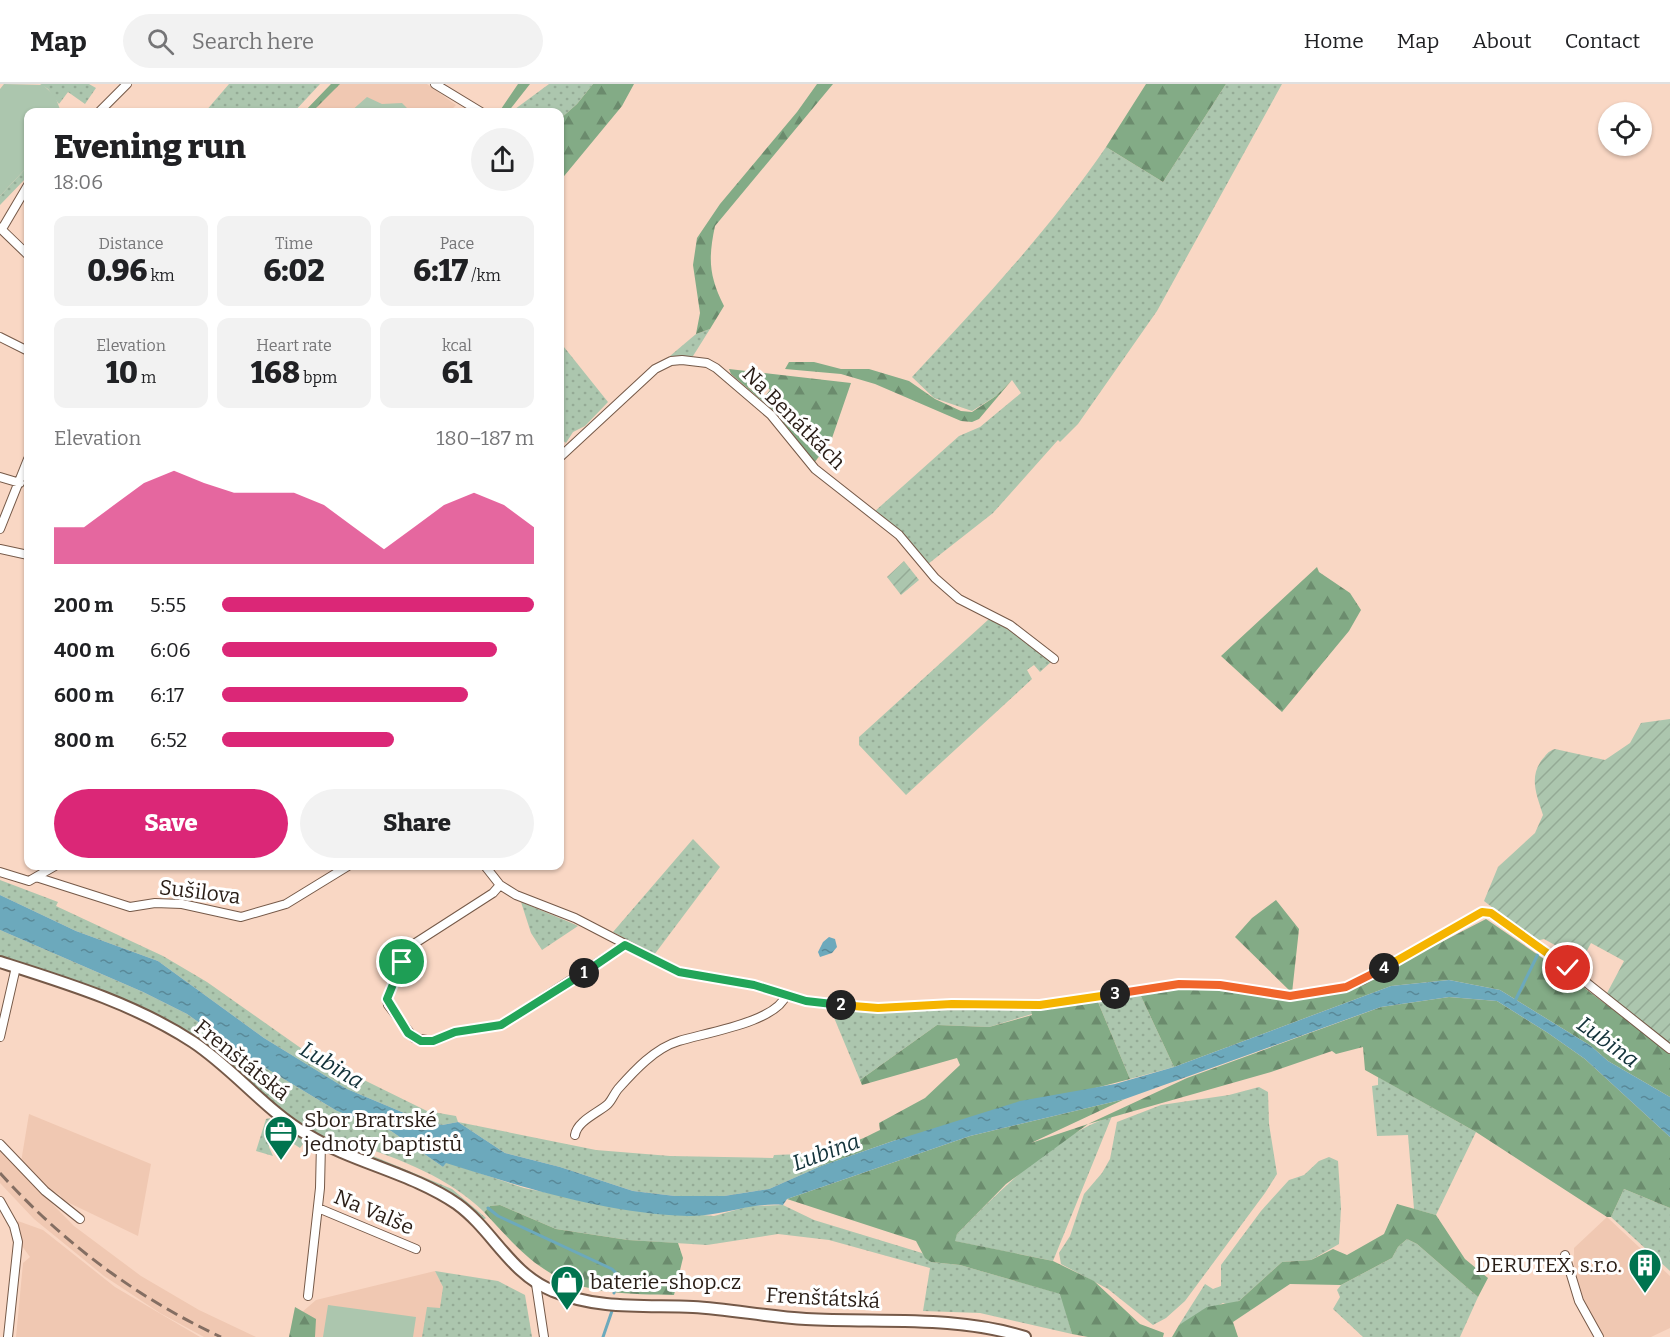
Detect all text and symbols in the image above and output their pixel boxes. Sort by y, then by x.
search box [123,14,543,68]
text: Map [30,25,87,58]
icon: search [144,25,177,58]
text: Search here [192,28,314,55]
text: Home [1304,28,1364,54]
text: Map [1397,28,1439,54]
text: About [1472,28,1532,54]
text: Contact [1565,28,1640,54]
map controls [1598,102,1652,156]
button: locate [1598,102,1652,156]
text: Evening run [54,127,246,167]
button: share [471,128,534,191]
text: 18:06 [54,170,103,194]
text: Distance [99,234,163,253]
text: Time [275,234,313,253]
text: Pace [440,234,474,253]
text: 0.96 [87,253,147,289]
text: 6:02 [263,253,325,289]
text: 6:17 [413,253,468,289]
text: km [147,266,175,285]
text: /km [468,266,501,285]
text: Elevation [96,336,166,355]
text: Heart rate [256,336,332,355]
text: kcal [442,336,472,355]
text: 10 [106,355,138,391]
text: 168 [251,355,300,391]
text: 61 [442,355,472,391]
street label: Na Benátkách [737,361,851,475]
text: m [138,368,156,387]
text: bpm [300,368,337,387]
text: Elevation [54,426,141,450]
text: 180–187 m [436,426,534,450]
text: 200 m [54,593,113,617]
text: 5:55 [150,593,186,617]
text: 400 m [54,638,114,662]
text: 6:06 [150,638,191,662]
text: 600 m [54,683,114,707]
text: 6:17 [150,683,184,707]
text: 800 m [54,728,114,752]
text: 6:52 [150,728,187,752]
button: Save [54,789,288,858]
button: Share [300,789,534,858]
street label: Sušilova [158,874,243,910]
pin [376,936,427,987]
pin [1542,942,1593,993]
icon: arrive [385,945,418,978]
icon: check [1551,951,1584,984]
pin: 4 [1369,953,1399,983]
pin: 1 [569,958,599,988]
text: 4 [1379,958,1389,977]
text: 1 [581,963,587,982]
pin: 3 [1100,979,1130,1009]
text: 3 [1110,984,1120,1003]
pin: 2 [826,990,856,1020]
text: 2 [836,995,846,1014]
water label: Lubina [1572,1011,1644,1073]
street label: Frenštátská [189,1014,295,1106]
water label: Lubina [295,1035,369,1095]
place label: Sbor Bratrské jednoty baptistů [303,1107,462,1157]
office icon: Sbor Bratrské jednoty baptistů [263,1114,299,1161]
water label: Lubina [789,1127,863,1177]
street label: Na Valše [330,1184,418,1240]
building icon: DERUTEX, s.r.o. [1627,1247,1663,1294]
place label: DERUTEX, s.r.o. [1475,1252,1622,1278]
shop icon: baterie-shop.cz [549,1264,585,1311]
place label: baterie-shop.cz [590,1269,741,1295]
street label: Frenštátská [765,1282,881,1314]

